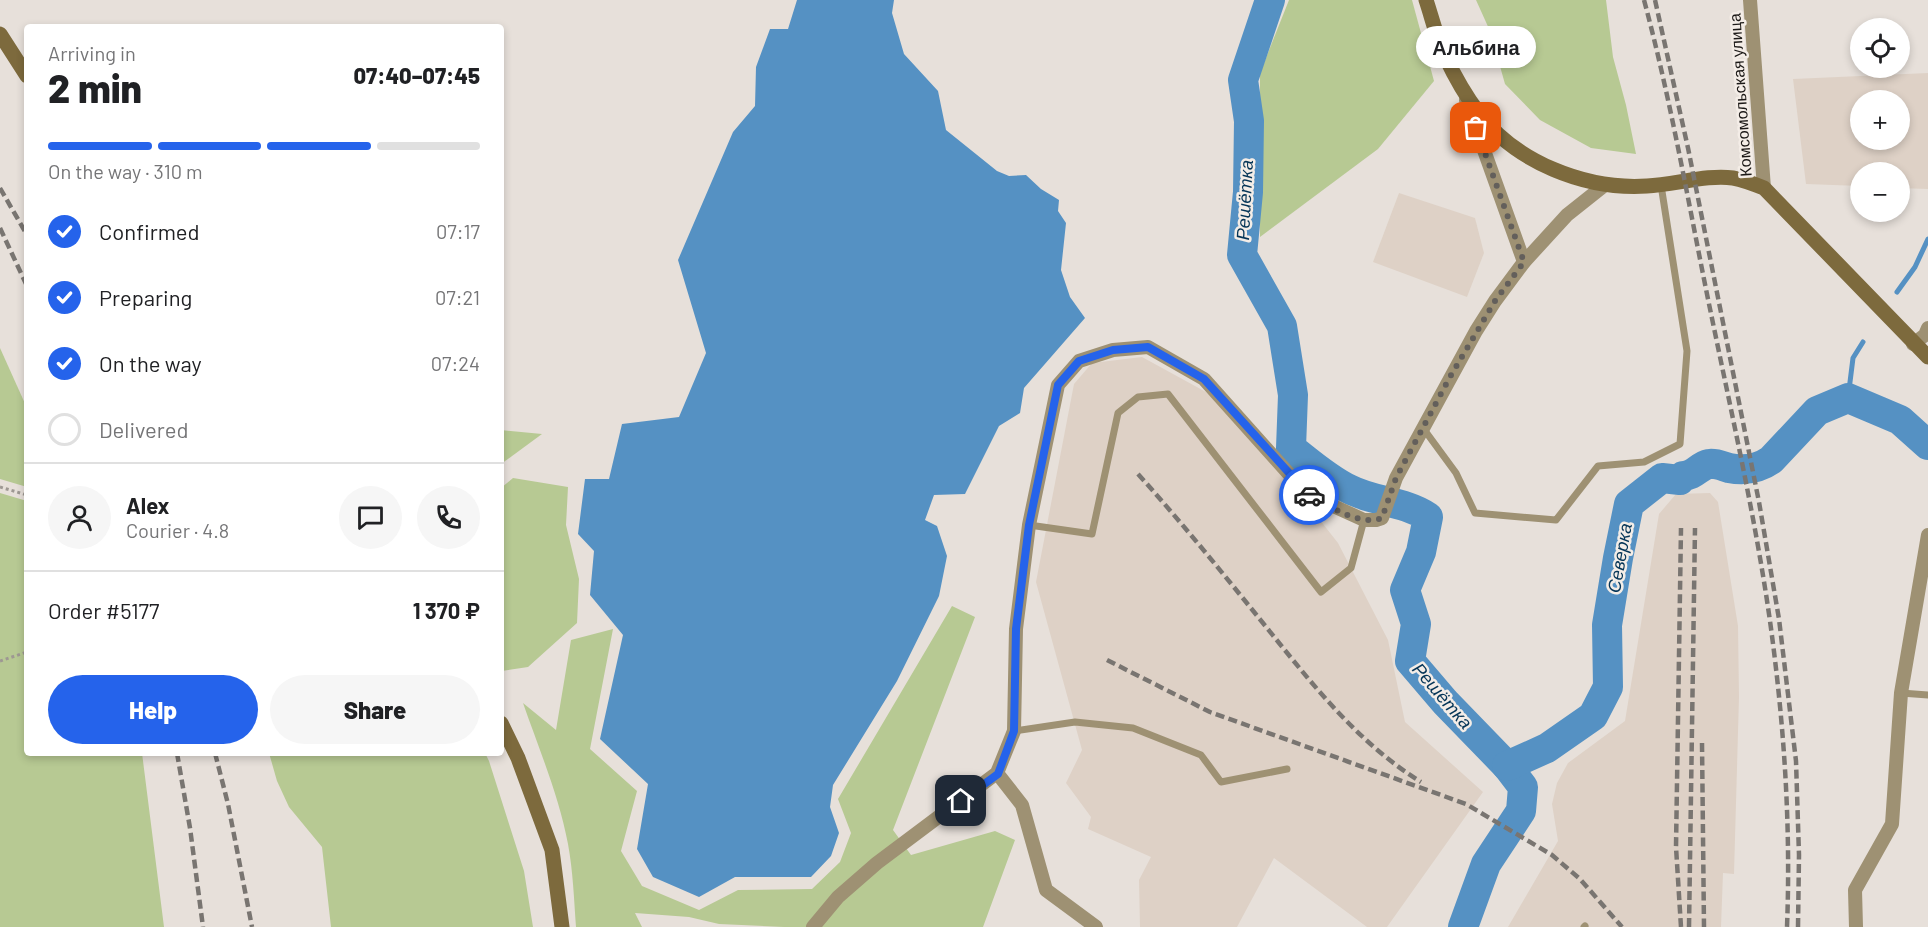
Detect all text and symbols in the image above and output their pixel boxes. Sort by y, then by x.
street label: Комсомольская улица [1724,13,1755,177]
map controls [1850,18,1910,222]
button: locate [1850,18,1910,78]
callout: Альбина [1416,26,1536,68]
text: Альбина [1432,35,1520,59]
text: Arriving in [48,41,136,65]
text: 07:40–07:45 [354,62,480,88]
text: 2 min [48,64,142,111]
button: + [1850,90,1910,150]
pin [1450,102,1501,153]
icon: bag [1459,111,1492,144]
text: On the way · 310 m [48,159,203,183]
water label: Решётка [1231,159,1257,241]
button: − [1850,162,1910,222]
icon: check [48,215,81,248]
text: Confirmed [99,218,199,244]
text: 07:17 [436,219,480,243]
icon: check [48,281,81,314]
text: Preparing [99,284,192,310]
text: 07:21 [435,285,480,309]
icon: check [48,347,81,380]
text: On the way [99,350,202,376]
text: 07:24 [431,351,480,375]
text: Delivered [99,416,188,442]
courier [1279,465,1339,525]
icon: car [1293,479,1326,512]
button: person [48,486,111,549]
button: chat [339,486,402,549]
button: phone [417,486,480,549]
text: Alex [126,492,169,518]
text: Courier · 4.8 [126,518,229,542]
water label: Северка [1602,521,1636,594]
text: Order #5177 [48,597,159,623]
text: 1 370 ₽ [413,597,480,623]
water label: Решётка [1408,658,1477,733]
button: Help [48,675,258,744]
button: Share [270,675,480,744]
pin [935,775,986,826]
icon: home [944,784,977,817]

